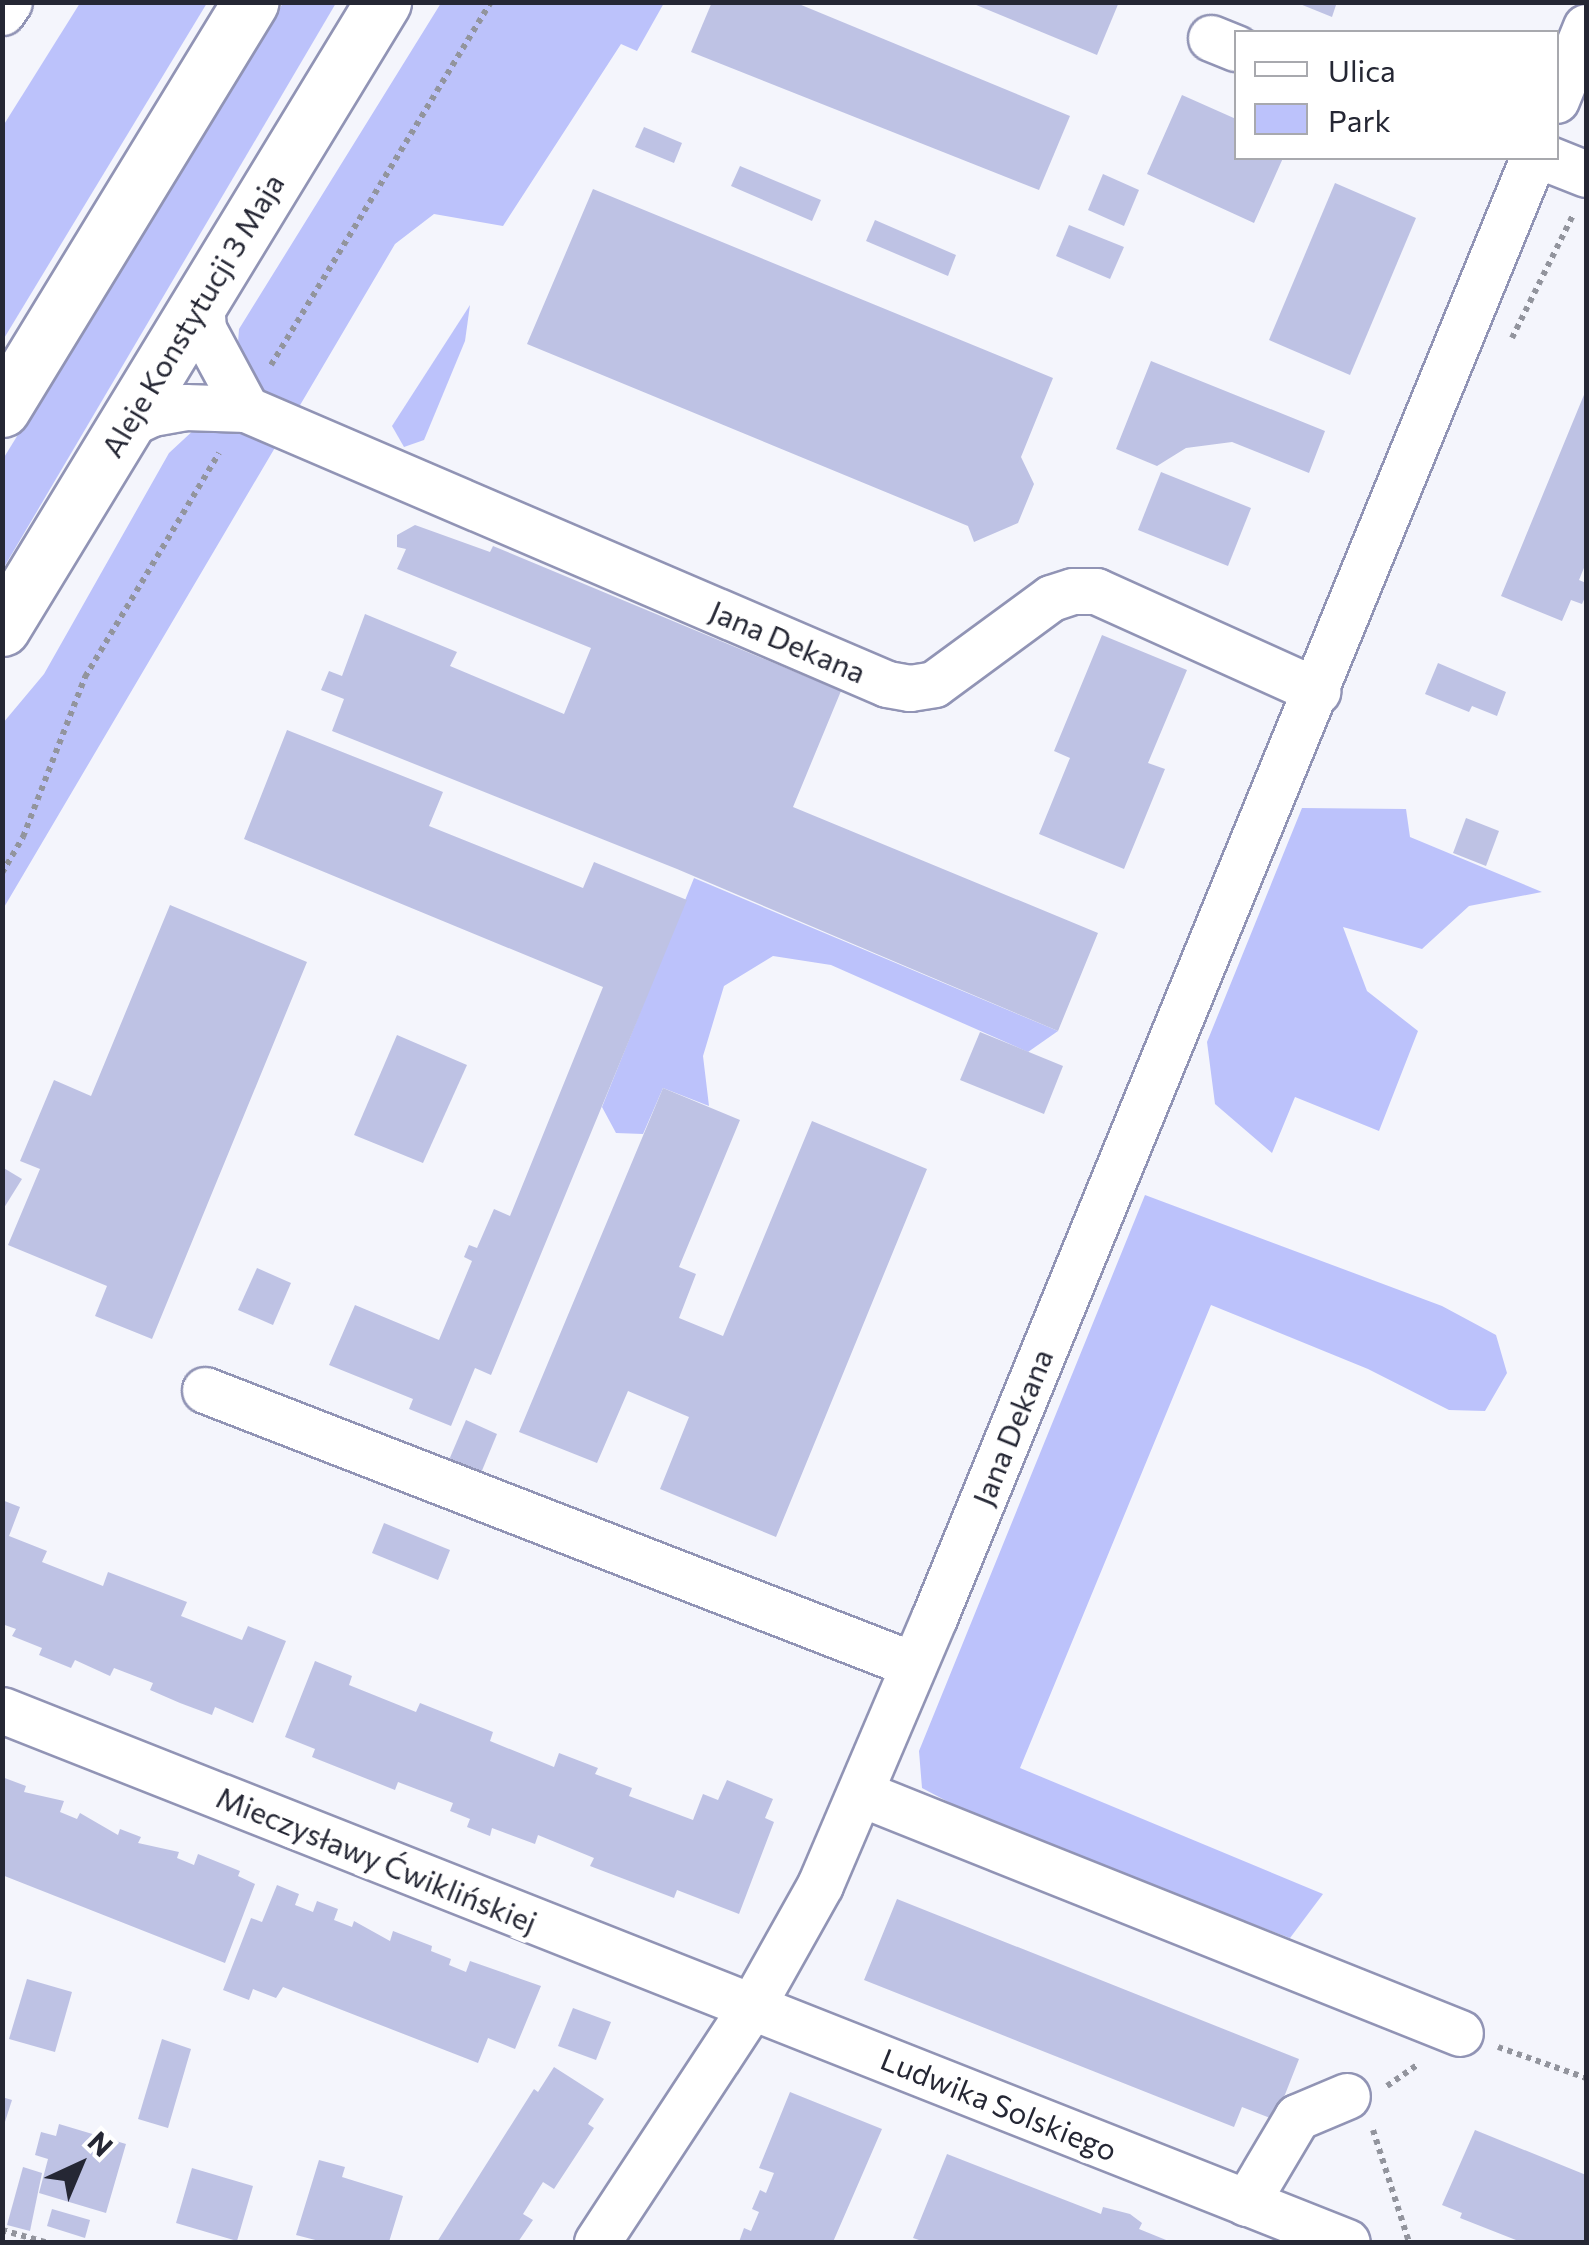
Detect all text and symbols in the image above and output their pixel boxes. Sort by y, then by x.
legend [1234,30,1559,160]
text: Ulica [1328,51,1396,88]
text: Park [1328,101,1391,138]
street label: Aleje Konstytucji 3 Maja [93,167,291,463]
street label: Jana Dekana [705,592,871,690]
street label: Jana Dekana [964,1343,1060,1511]
street label: Mieczysławy Ćwiklińskiej [212,1778,542,1940]
street label: Ludwika Solskiego [876,2040,1122,2168]
north arrow [30,2115,130,2215]
text: N [81,2124,120,2163]

